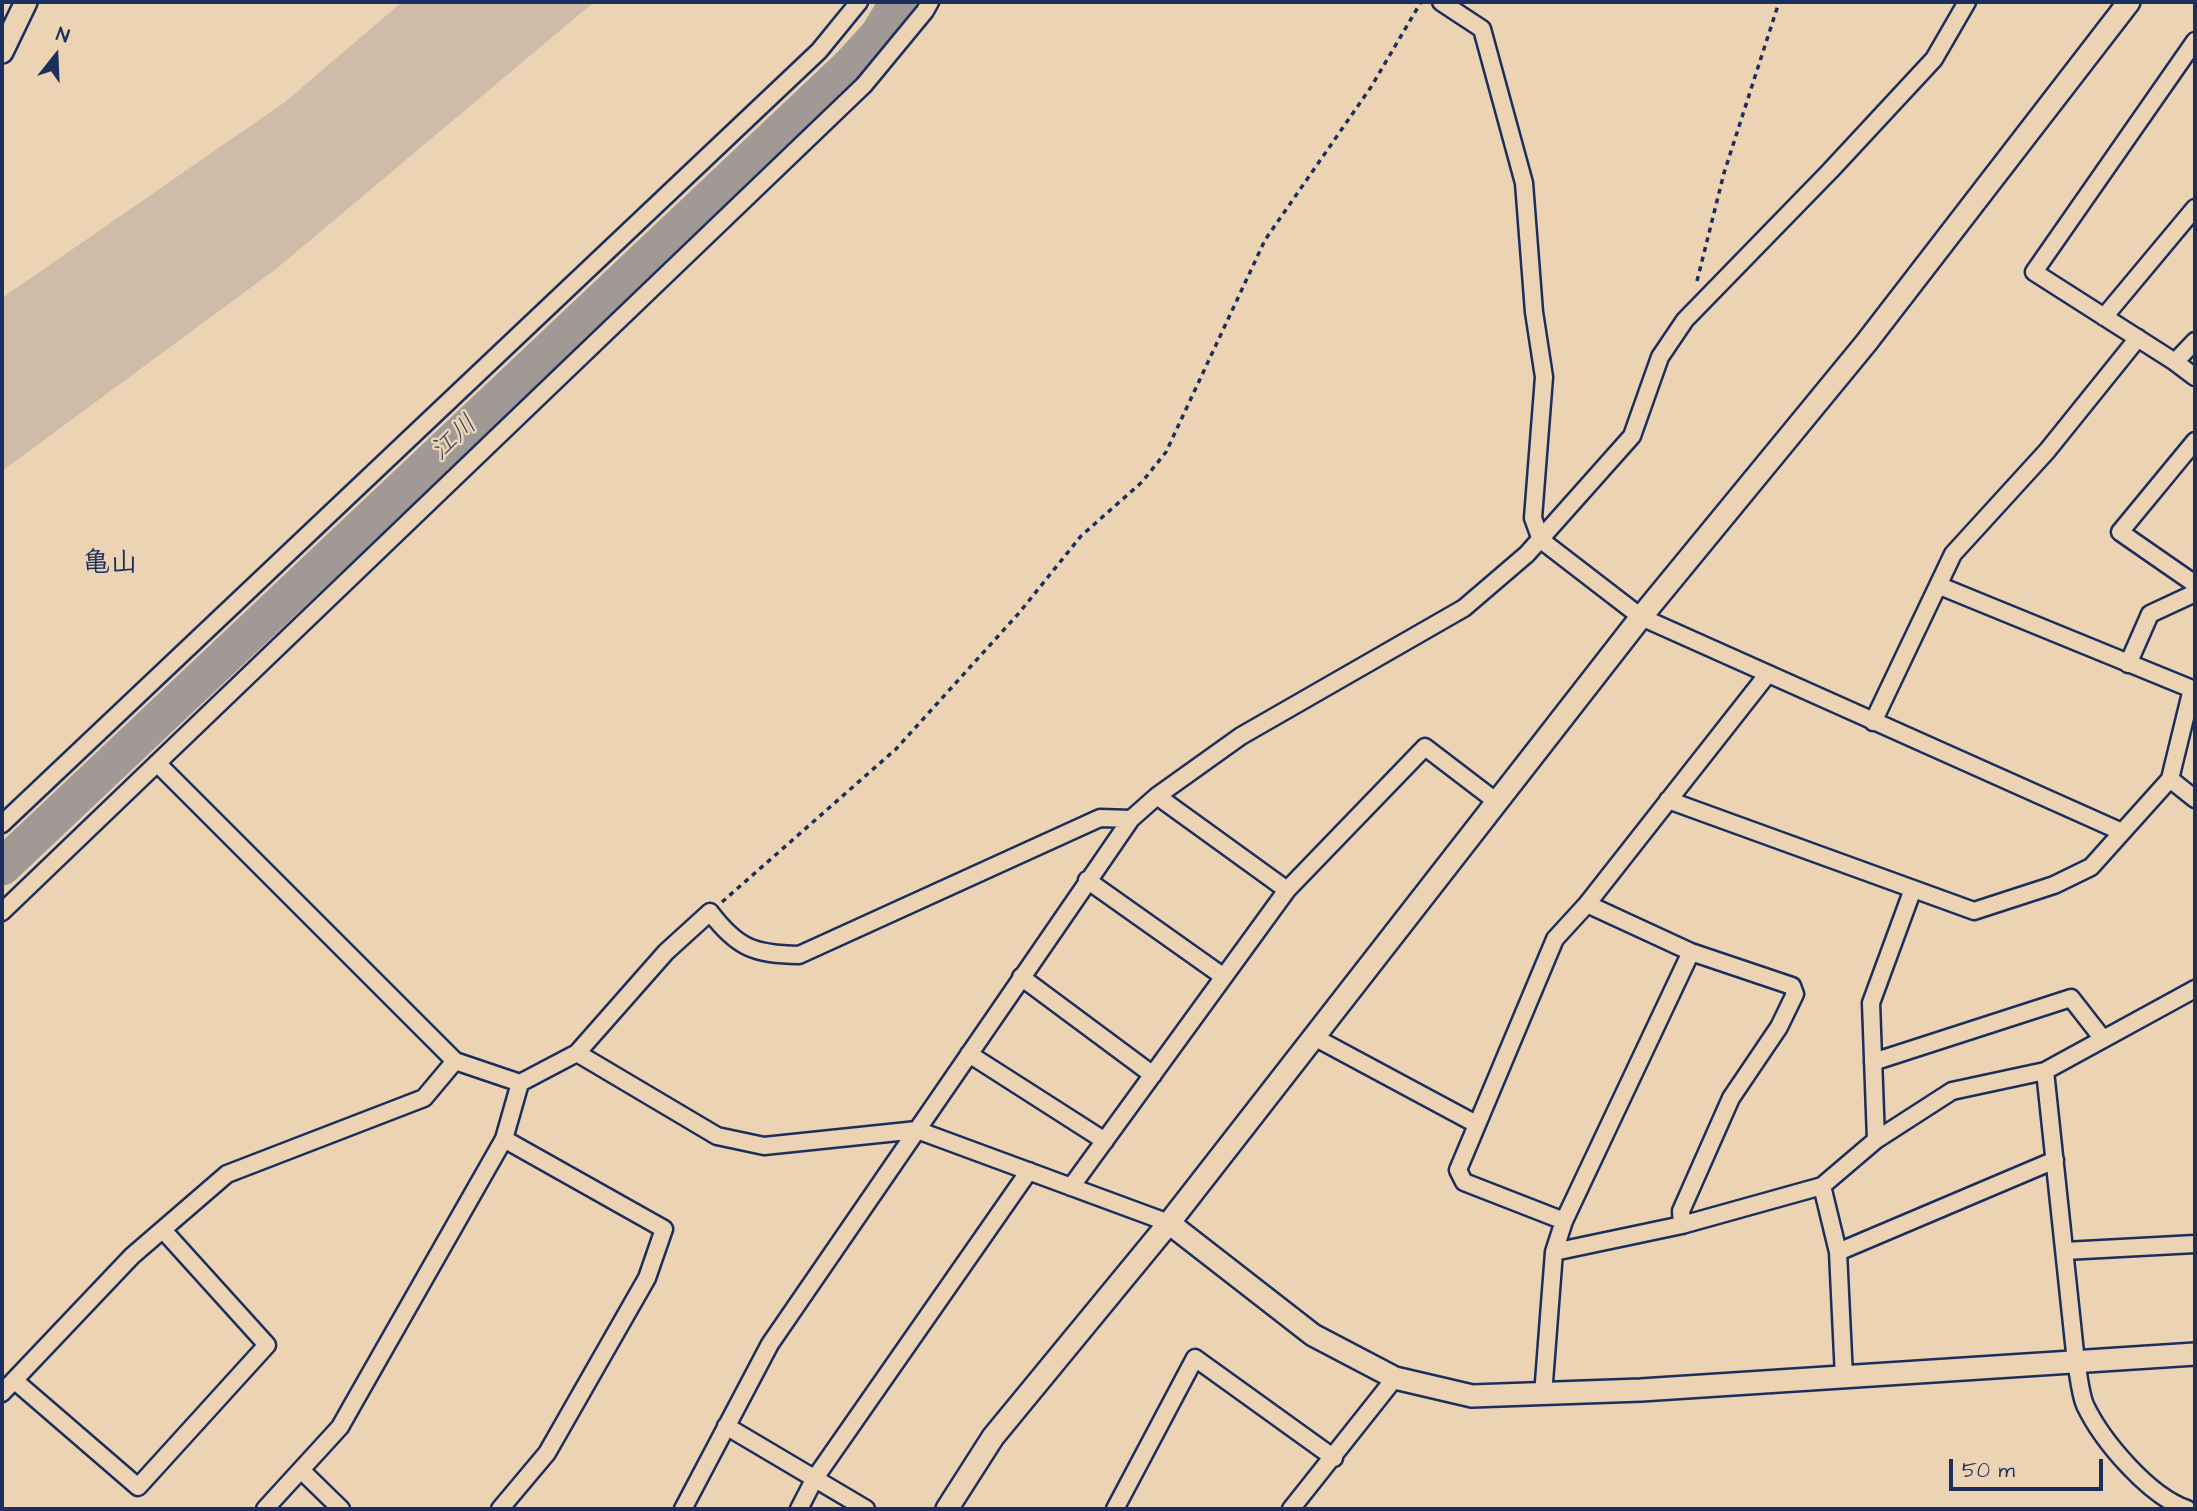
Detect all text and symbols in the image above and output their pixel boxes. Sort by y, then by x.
north arrow [21,21,91,91]
text: N [53,21,72,50]
water label: 江川 [425,410,485,468]
district label: 亀山 [82,548,138,582]
scale bar [1952,1444,2106,1488]
text: 50 m [1962,1456,2015,1485]

